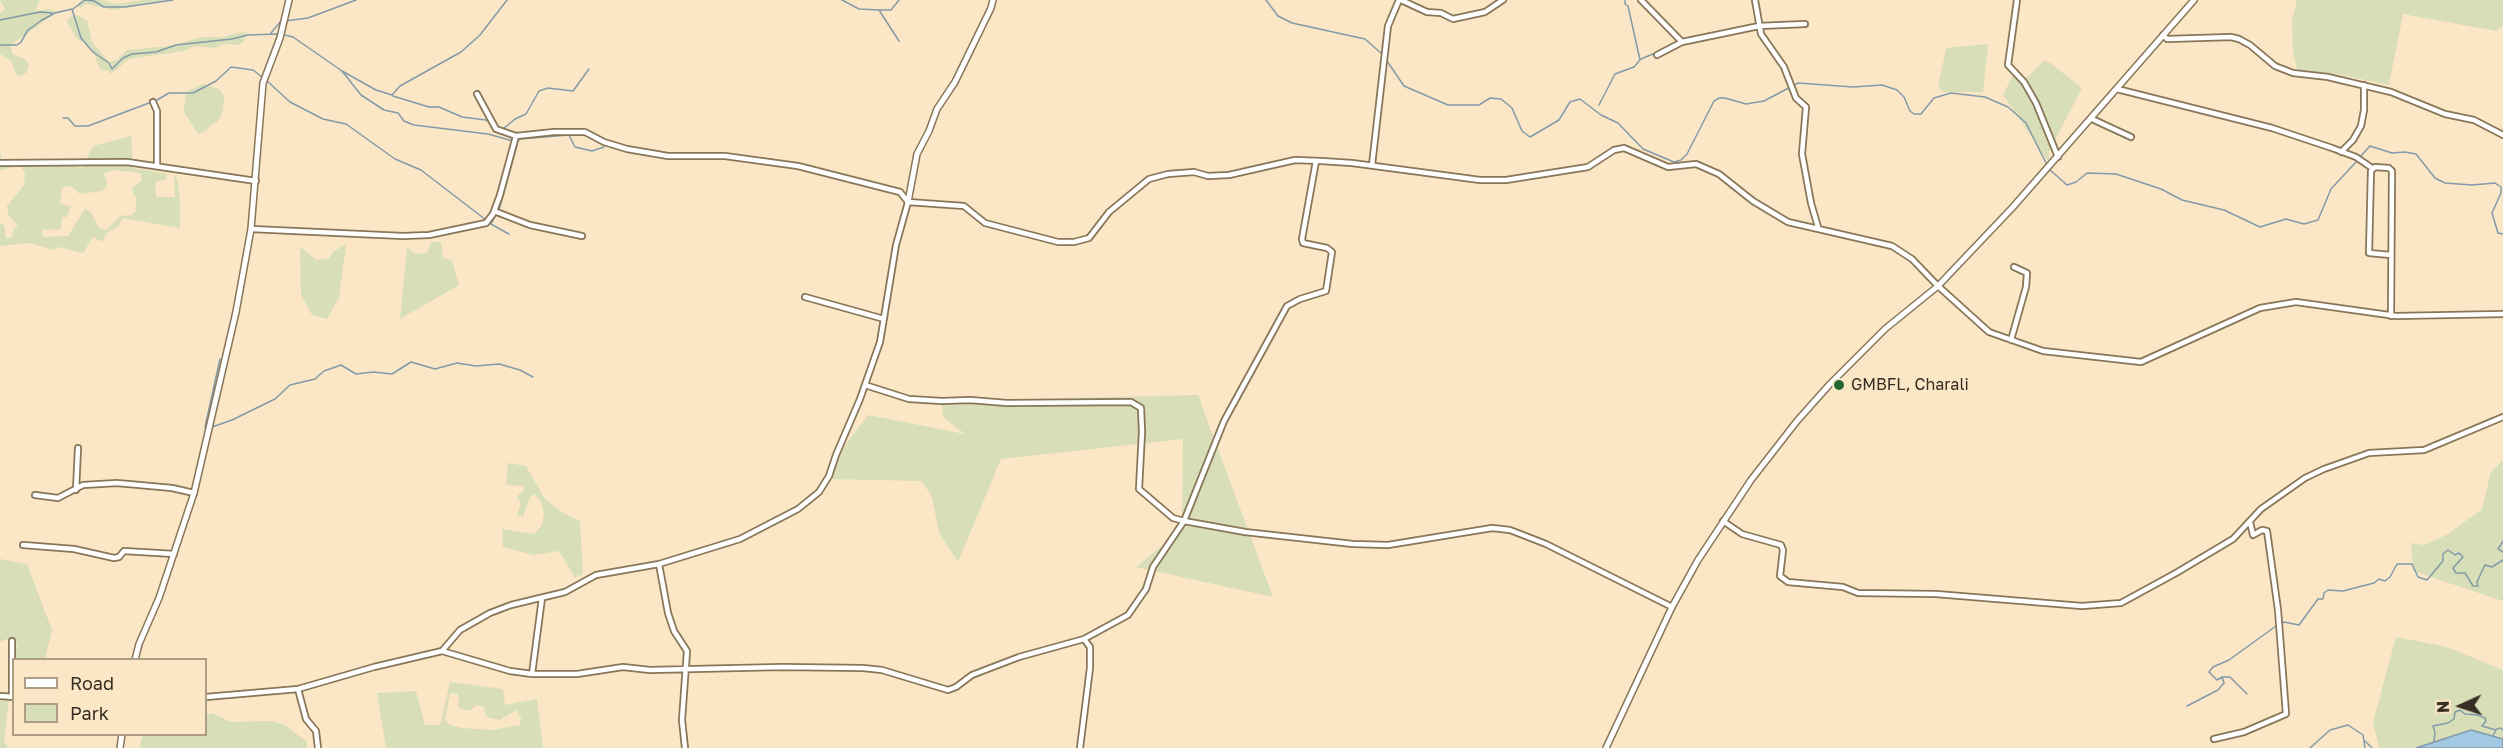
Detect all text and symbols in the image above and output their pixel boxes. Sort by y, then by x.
place label: GMBFL, Charali [1851,375,1969,395]
marker: GMBFL, Charali [1832,378,1846,392]
legend [12,658,207,736]
text: Road [70,672,114,694]
north arrow [2431,676,2491,736]
text: N [2433,700,2453,714]
text: Park [70,702,109,724]

